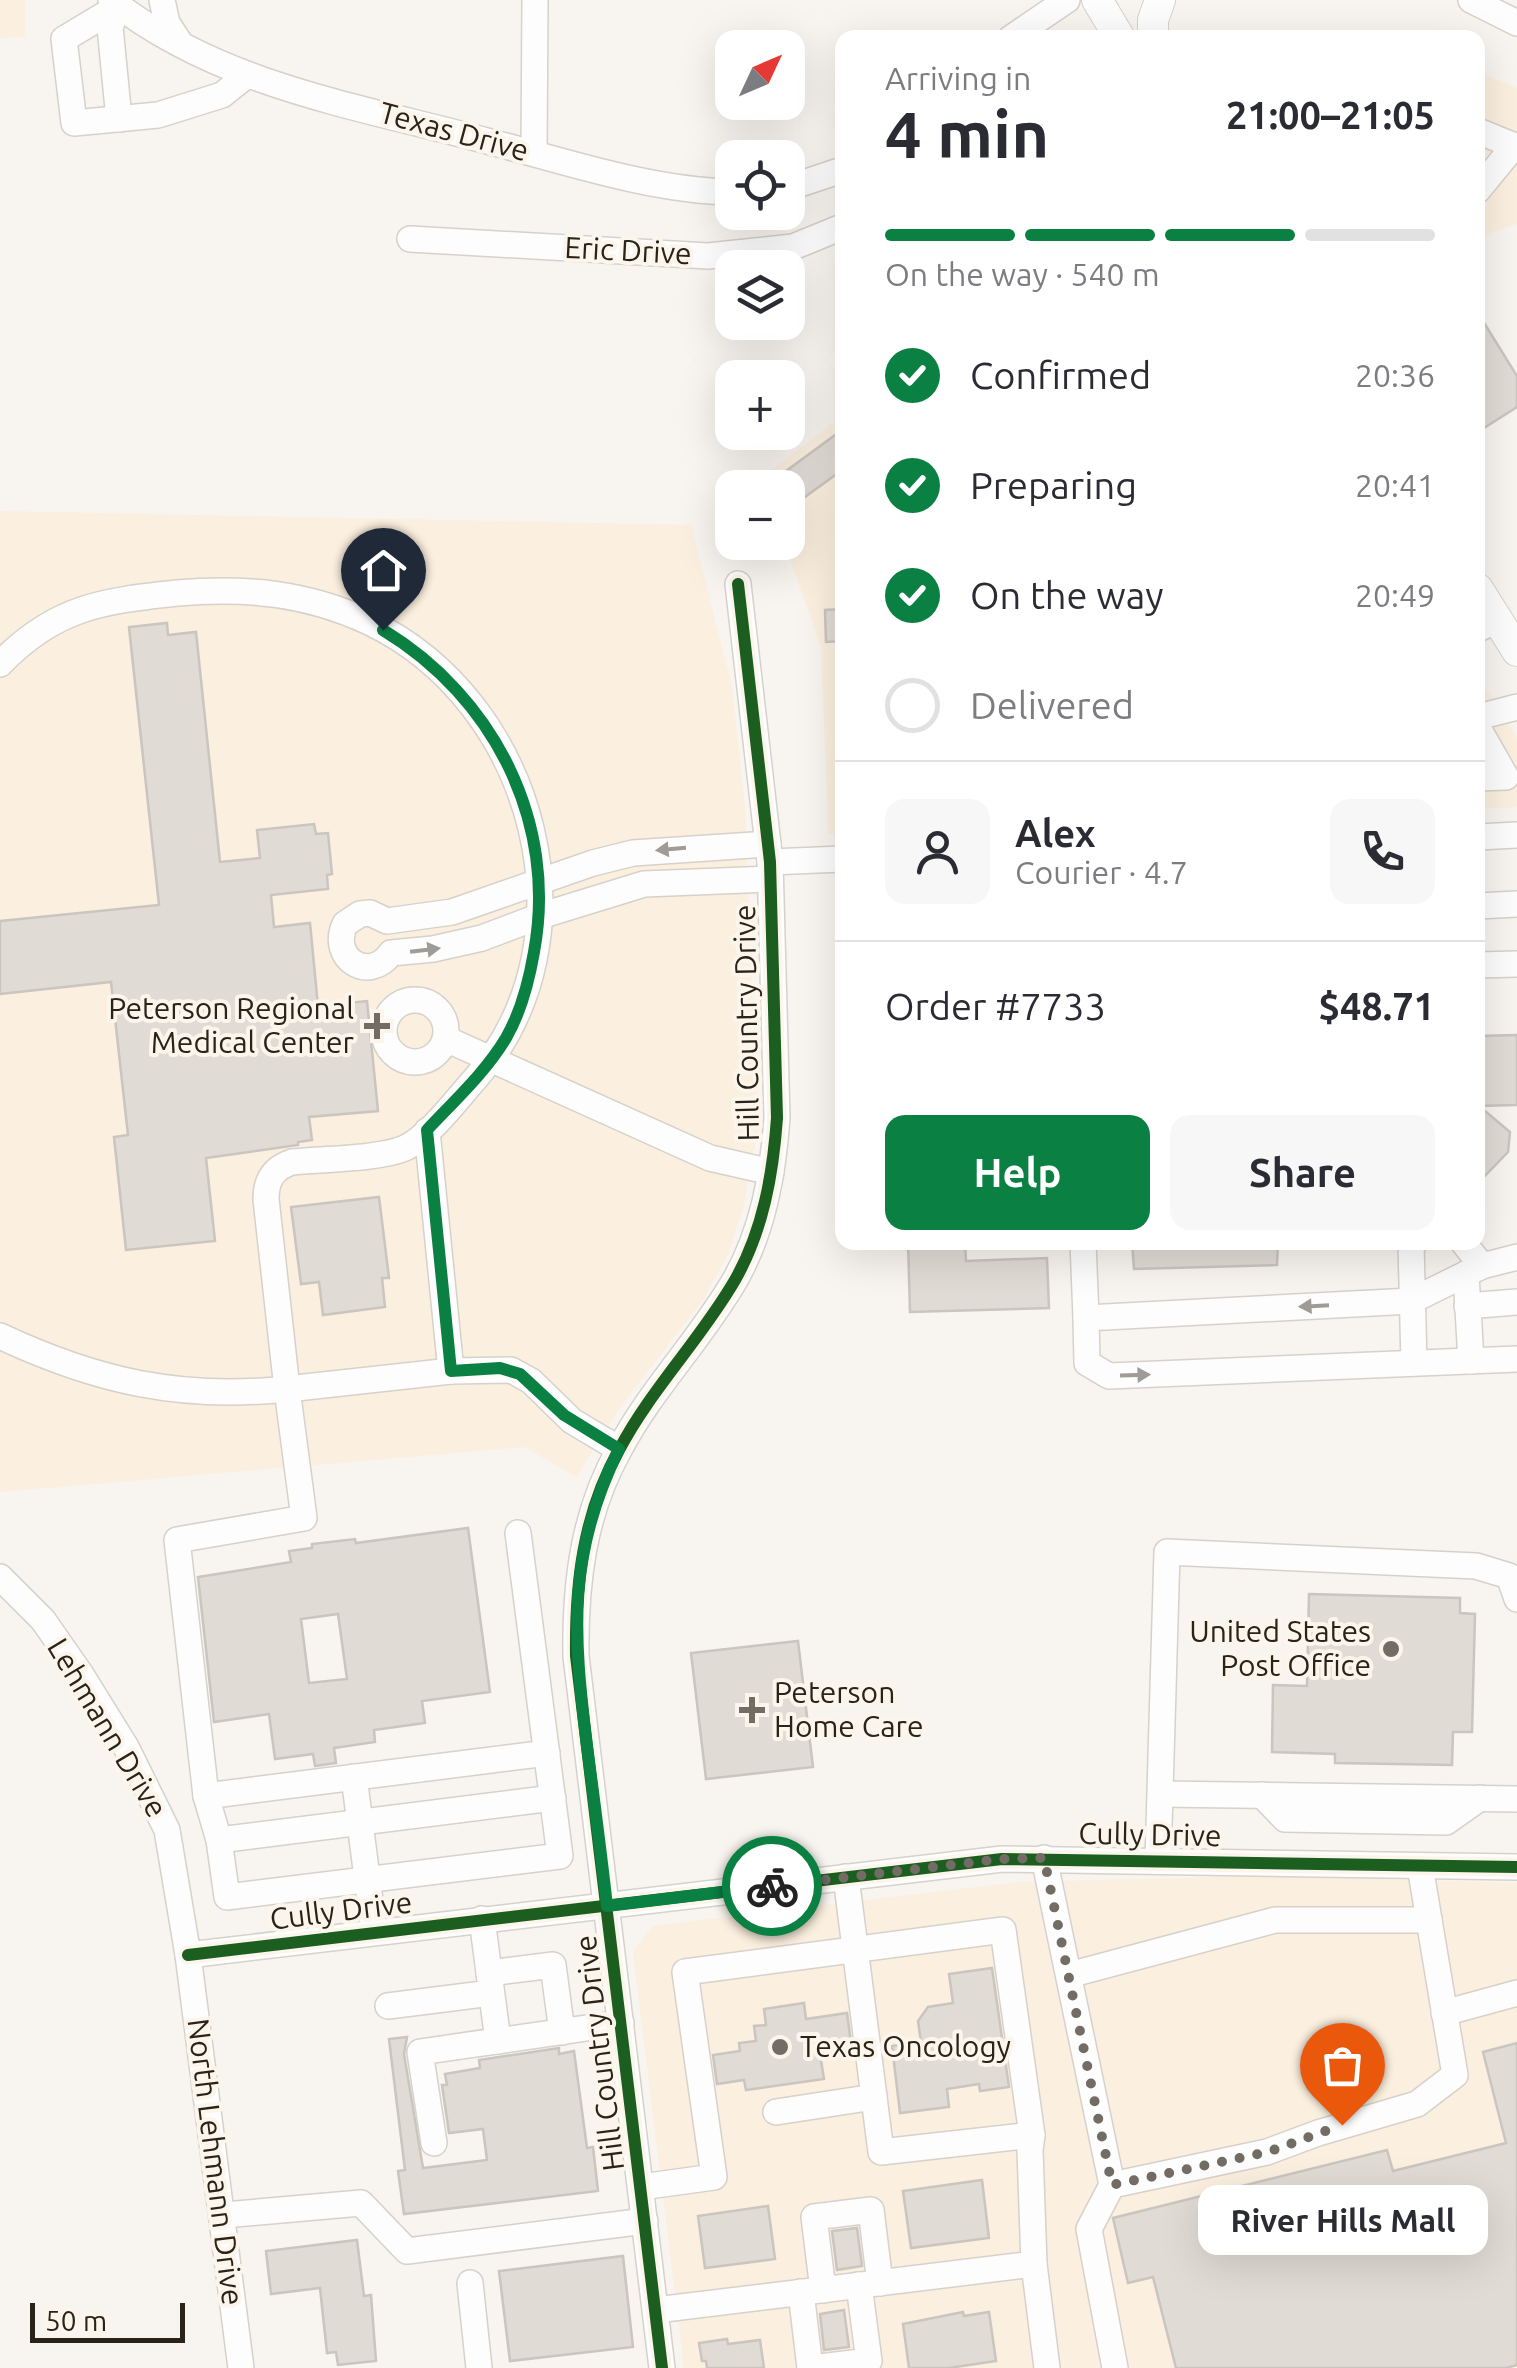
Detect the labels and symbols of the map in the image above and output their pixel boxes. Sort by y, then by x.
north arrow [715,30,805,120]
street label: Texas Drive [376,95,533,167]
street label: Eric Drive [564,230,692,270]
pin [341,528,426,631]
one-way arrow [654,841,686,857]
street label: Hill Country Drive [727,904,765,1142]
one-way arrow [409,942,441,958]
place label: Peterson Regional Medical Center [108,991,355,1059]
marker: Peterson Regional Medical Center [364,1013,390,1039]
one-way arrow [1297,1299,1329,1315]
one-way arrow [1119,1367,1151,1383]
place label: United States Post Office [1189,1614,1371,1682]
street label: Lehmann Drive [41,1632,175,1823]
marker: United States Post Office [1380,1638,1402,1660]
place label: Peterson Home Care [774,1675,924,1743]
marker: Peterson Home Care [739,1697,765,1723]
street label: Cully Drive [1078,1816,1222,1852]
courier [722,1836,822,1936]
street label: Cully Drive [268,1884,414,1936]
street label: Hill Country Drive [568,1933,630,2173]
street label: North Lehmann Drive [182,2017,250,2307]
pin [1300,2023,1385,2126]
place label: Texas Oncology [800,2029,1011,2063]
marker: Texas Oncology [769,2036,791,2058]
callout: River Hills Mall [1197,2185,1487,2255]
scale bar [30,2298,185,2342]

